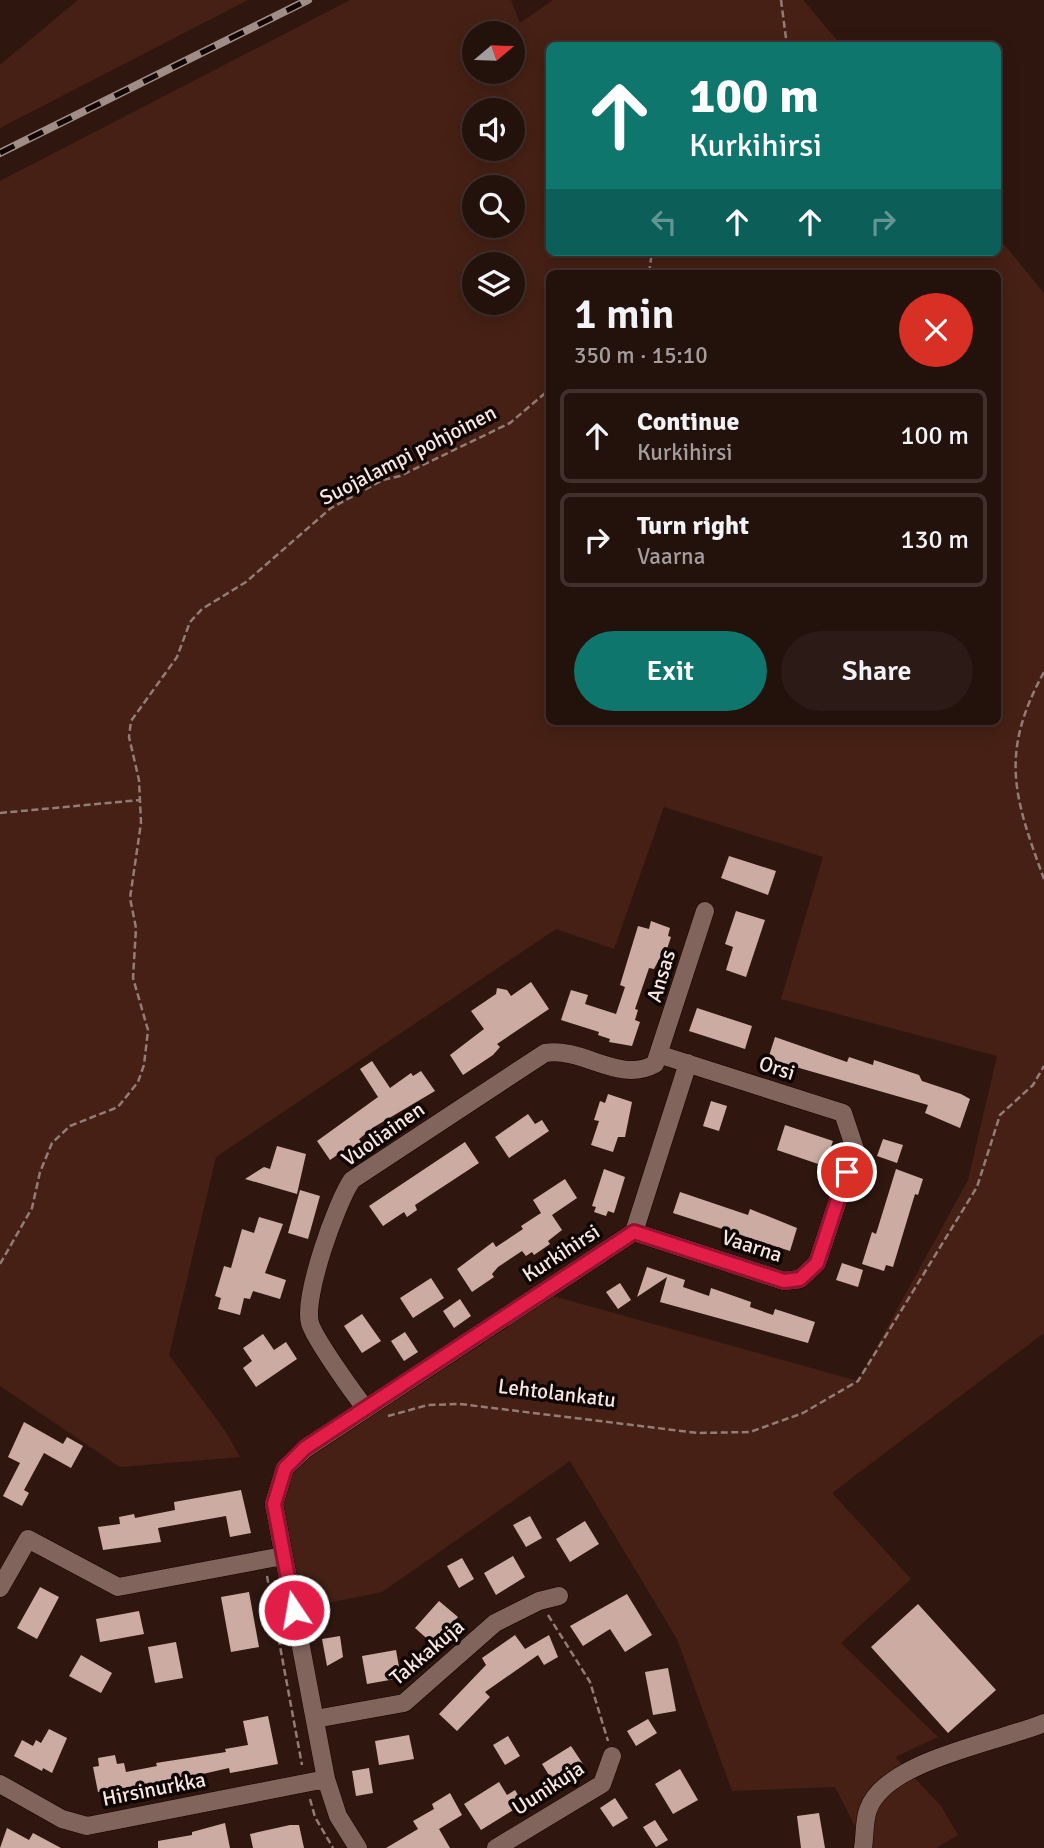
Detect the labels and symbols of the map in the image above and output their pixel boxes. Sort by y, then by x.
north arrow [462,21,525,84]
street label: Suojalampi pohjoinen [315,399,501,511]
street label: Ansas [641,947,681,1005]
street label: Orsi [756,1050,798,1086]
street label: Vuoliainen [336,1096,430,1172]
pin [817,1142,877,1202]
street label: Kurkihirsi [517,1218,605,1288]
street label: Vaarna [718,1224,786,1268]
street label: Lehtolankatu [497,1373,617,1413]
position arrow [257,1573,331,1647]
street label: Takkakuja [384,1613,470,1691]
street label: Uunikuja [507,1755,589,1821]
street label: Hirsinurkka [100,1766,208,1812]

